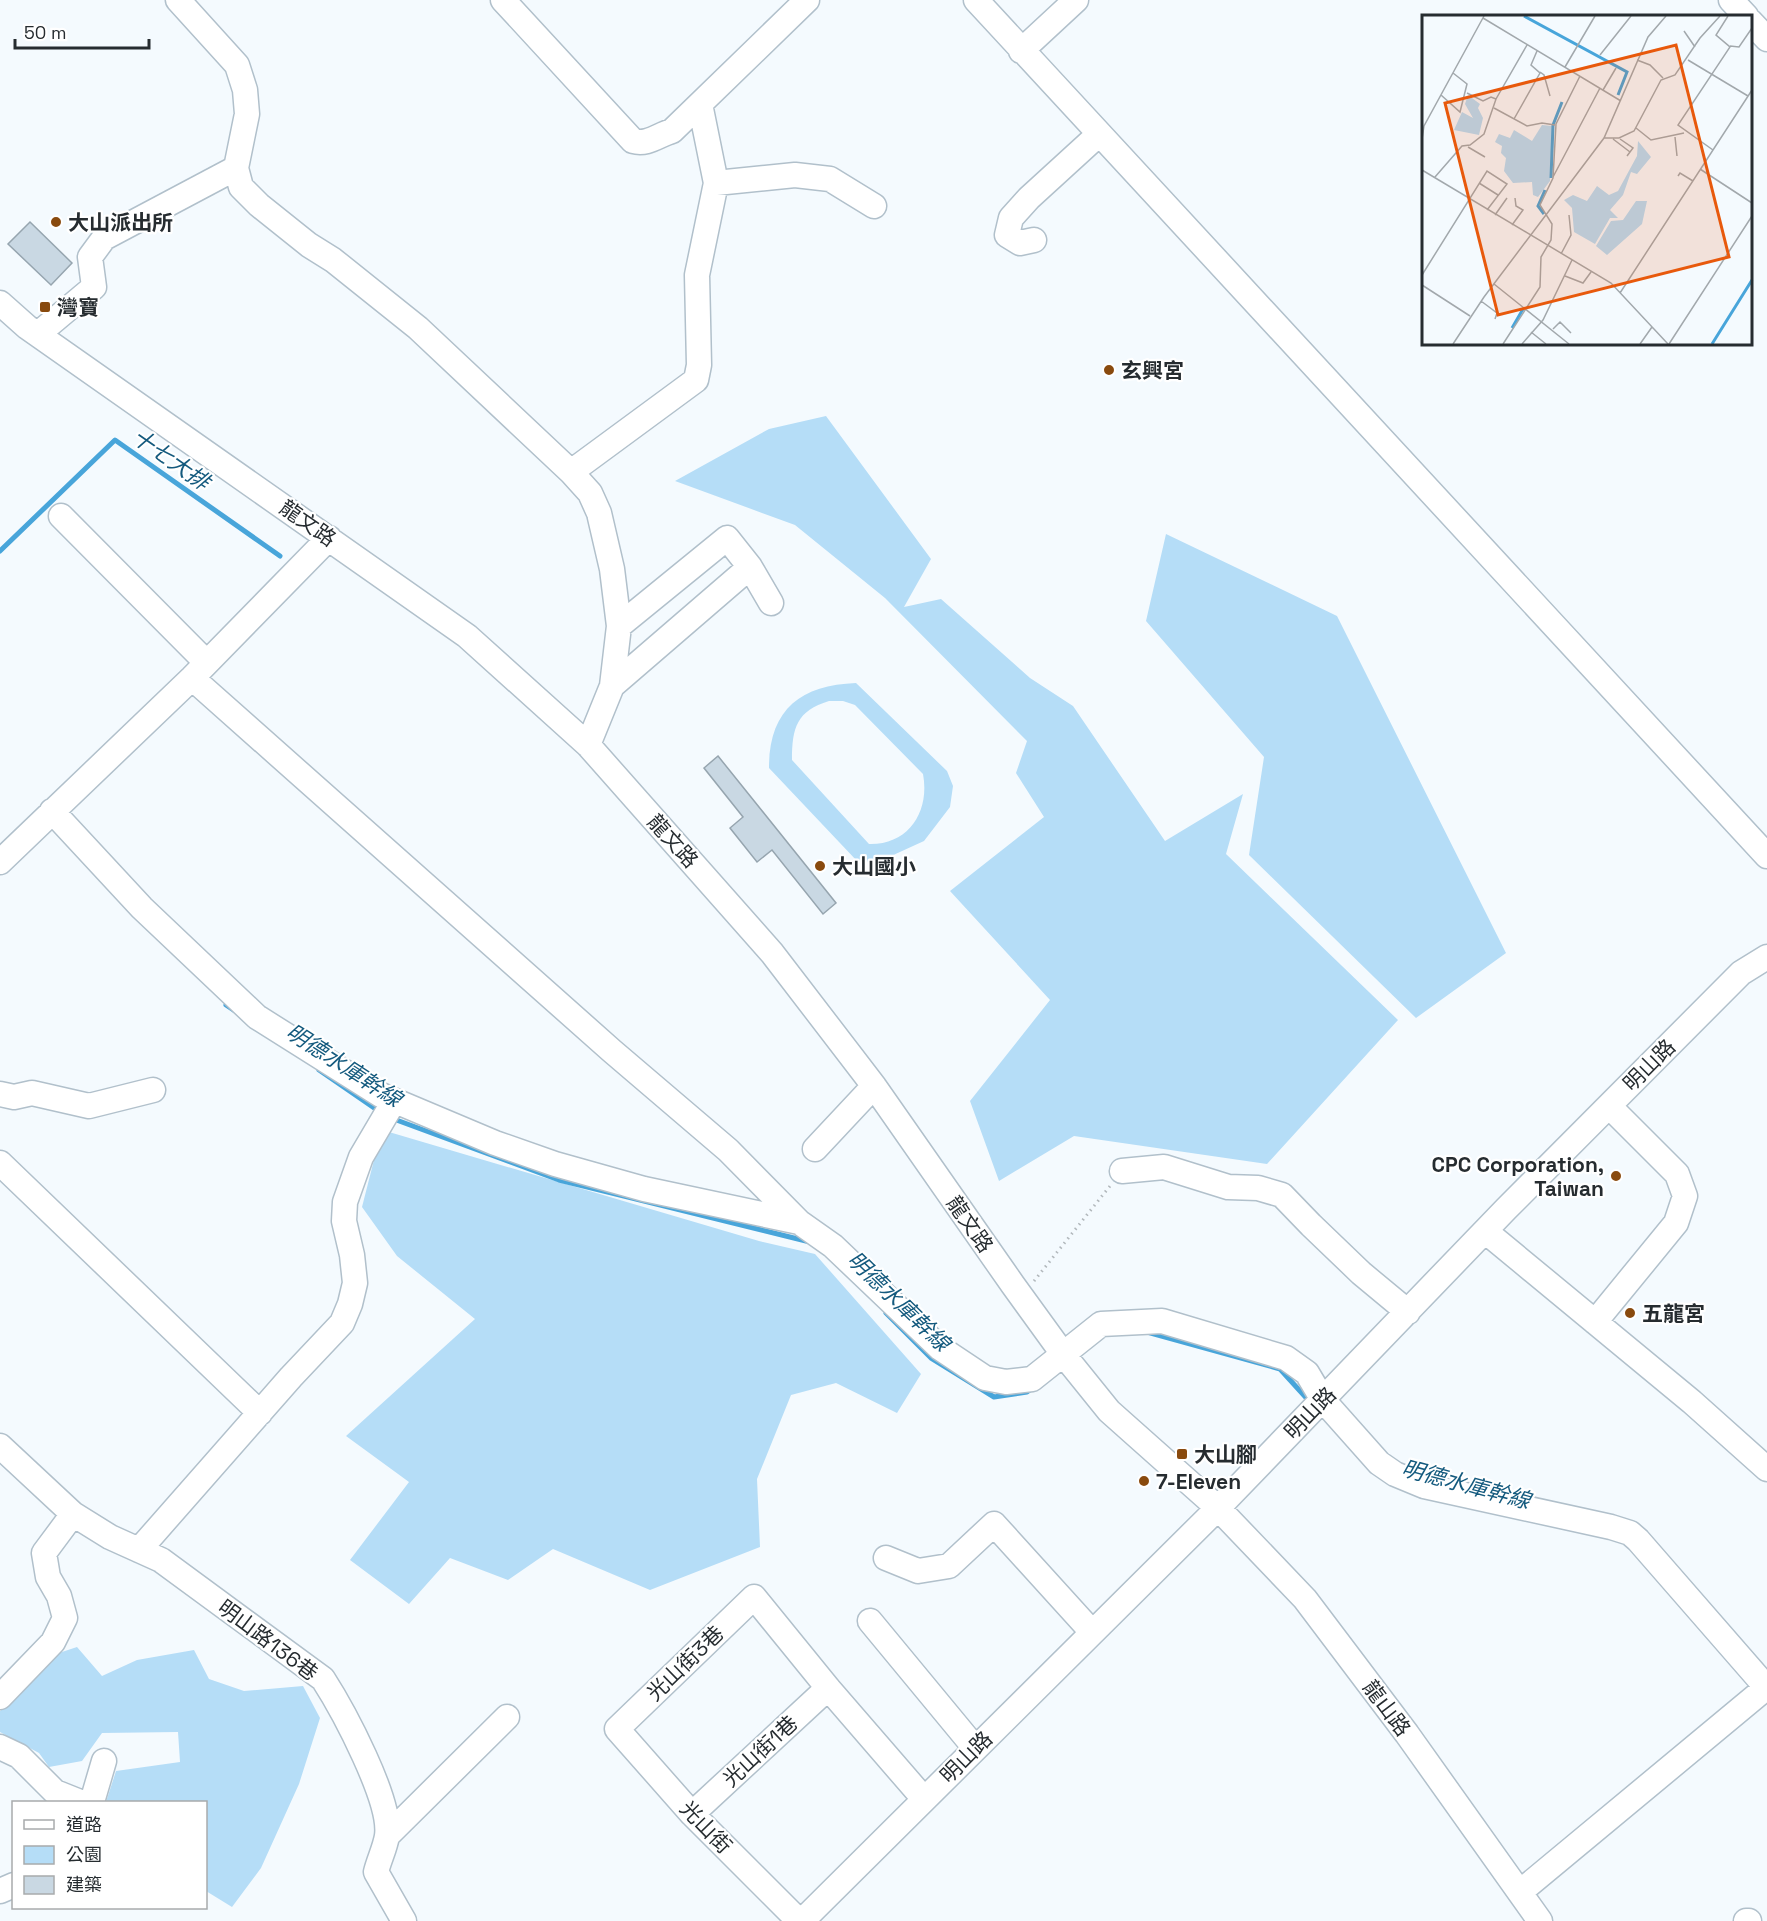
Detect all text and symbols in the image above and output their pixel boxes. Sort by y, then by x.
scale bar [15,12,148,50]
inset map [1422,15,1752,345]
text: 50 m [24,21,66,44]
place label: 大山派出所 [68,209,173,236]
marker: 大山派出所 [49,215,63,229]
place label: 灣寶 [57,294,99,321]
marker: 灣寶 [38,300,52,314]
place label: 玄興宮 [1121,357,1184,384]
marker: 玄興宮 [1102,363,1116,377]
water label: 十七大排 [127,422,218,497]
street label: 龍文路 [274,494,342,552]
street label: 龍文路 [642,809,704,873]
place label: 大山國小 [832,853,916,880]
marker: 大山國小 [813,859,827,873]
water label: 明德水庫幹線 [281,1017,409,1114]
street label: 明山路 [1617,1033,1681,1097]
place label: CPC Corporation, Taiwan [1431,1151,1604,1202]
marker: CPC Corporation, Taiwan [1609,1169,1623,1183]
street label: 龍文路 [941,1190,999,1258]
water label: 明德水庫幹線 [842,1245,958,1359]
place label: 五龍宮 [1642,1300,1705,1327]
marker: 五龍宮 [1623,1306,1637,1320]
street label: 明山路 [1278,1381,1342,1445]
place label: 大山腳 [1194,1441,1257,1468]
marker: 大山腳 [1175,1447,1189,1461]
water label: 明德水庫幹線 [1399,1453,1536,1515]
place label: 7-Eleven [1156,1468,1241,1495]
marker: 7-Eleven [1137,1474,1151,1488]
street label: 明山路136巷 [213,1594,323,1686]
street label: 光山街3巷 [641,1620,729,1706]
street label: 龍山路 [1357,1675,1417,1741]
street label: 光山街1巷 [717,1709,803,1793]
street label: 明山路 [934,1725,998,1789]
street label: 光山街 [674,1795,738,1859]
legend [12,1801,207,1909]
text: 道路 [66,1813,102,1836]
text: 公園 [66,1843,102,1866]
text: 建築 [66,1873,102,1896]

